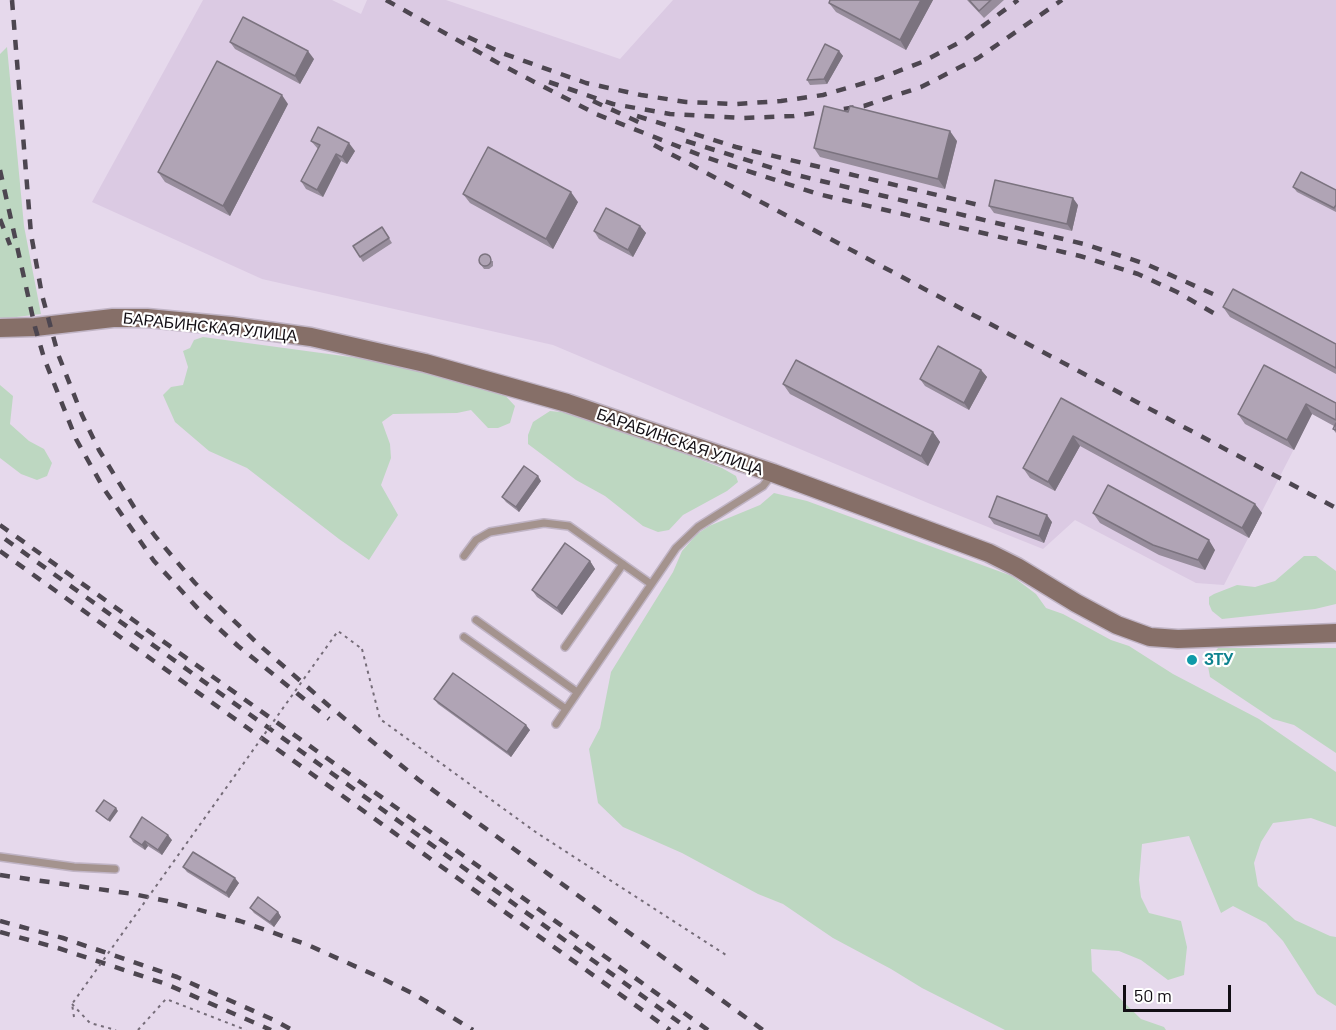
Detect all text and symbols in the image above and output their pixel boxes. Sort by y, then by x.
street label: БАРАБИНСКАЯ УЛИЦА [122,308,298,346]
street label: БАРАБИНСКАЯ УЛИЦА [594,404,766,480]
place label: ЗТУ [1204,650,1233,670]
marker: ЗТУ [1185,653,1199,667]
scale bar [1126,973,1234,1011]
text: 50 m [1134,984,1172,1006]

